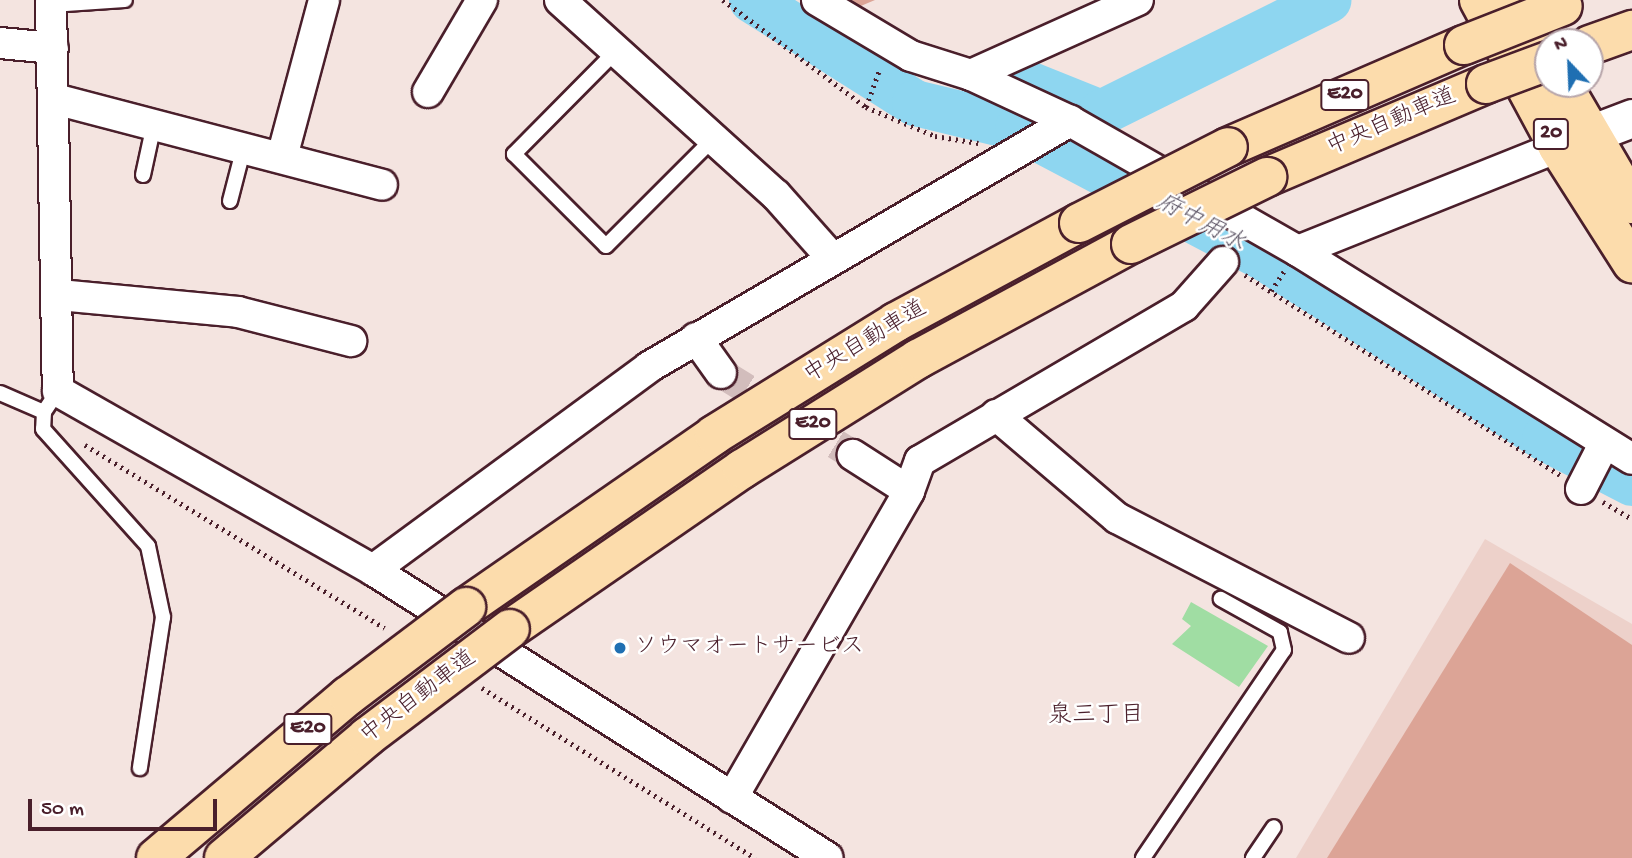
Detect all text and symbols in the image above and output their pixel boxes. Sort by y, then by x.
north arrow [1534,28,1604,98]
text: N [1551,32,1572,58]
road number: E20 [1319,78,1371,112]
street label: 中央自動車道 [1323,83,1461,163]
road number: 20 [1532,116,1570,152]
water label: 府中用水 [1151,189,1249,259]
street label: 中央自動車道 [800,296,932,390]
road number: E20 [787,406,839,442]
place label: ソウマオートサービス [634,634,864,662]
marker: ソウマオートサービス [612,640,628,656]
street label: 中央自動車道 [356,645,482,751]
district label: 泉三丁目 [1048,703,1144,731]
road number: E20 [282,712,334,746]
scale bar [32,784,220,828]
text: 50 m [41,798,84,823]

